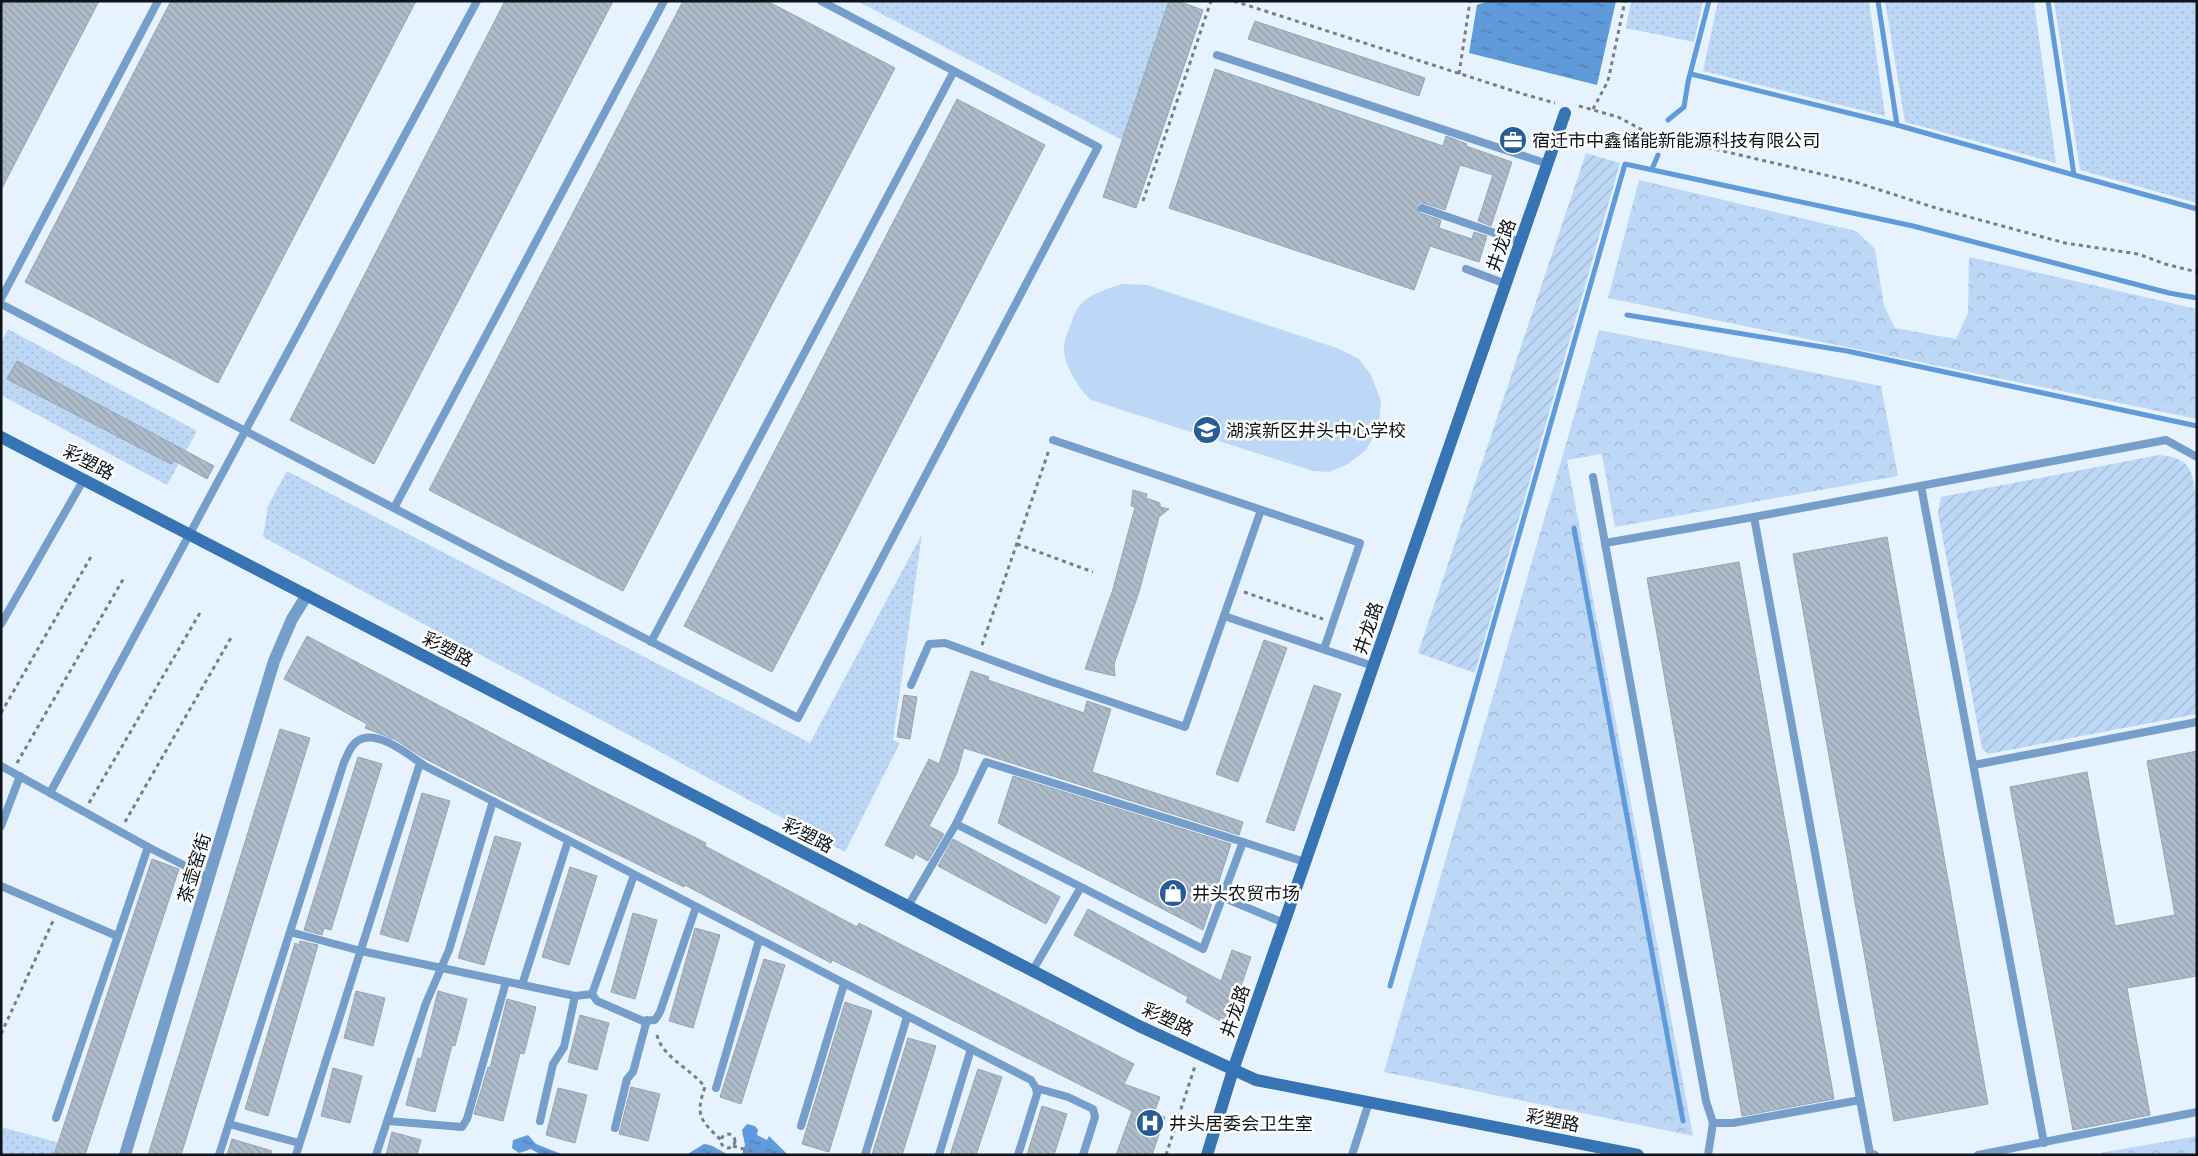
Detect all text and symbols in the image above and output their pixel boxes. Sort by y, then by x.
office icon: 宿迁市中鑫储能新能源科技有限公司 [1498,125,1528,155]
place label: 宿迁市中鑫储能新能源科技有限公司 [1532,128,1820,153]
street label: 井龙路 [1480,215,1522,275]
school or university icon: 湖滨新区井头中心学校 [1192,415,1222,445]
place label: 湖滨新区井头中心学校 [1226,418,1406,443]
street label: 彩塑路 [59,439,119,485]
street label: 井龙路 [1347,598,1389,658]
street label: 彩塑路 [418,626,478,672]
street label: 彩塑路 [778,812,838,858]
street label: 茶壶窑街 [172,830,216,906]
shop icon: 井头农贸市场 [1158,878,1188,908]
place label: 井头农贸市场 [1192,881,1300,906]
street label: 井龙路 [1214,981,1256,1041]
street label: 彩塑路 [1138,996,1198,1042]
street label: 彩塑路 [1524,1103,1582,1137]
hospital icon: 井头居委会卫生室 [1135,1108,1165,1138]
place label: 井头居委会卫生室 [1169,1111,1313,1136]

